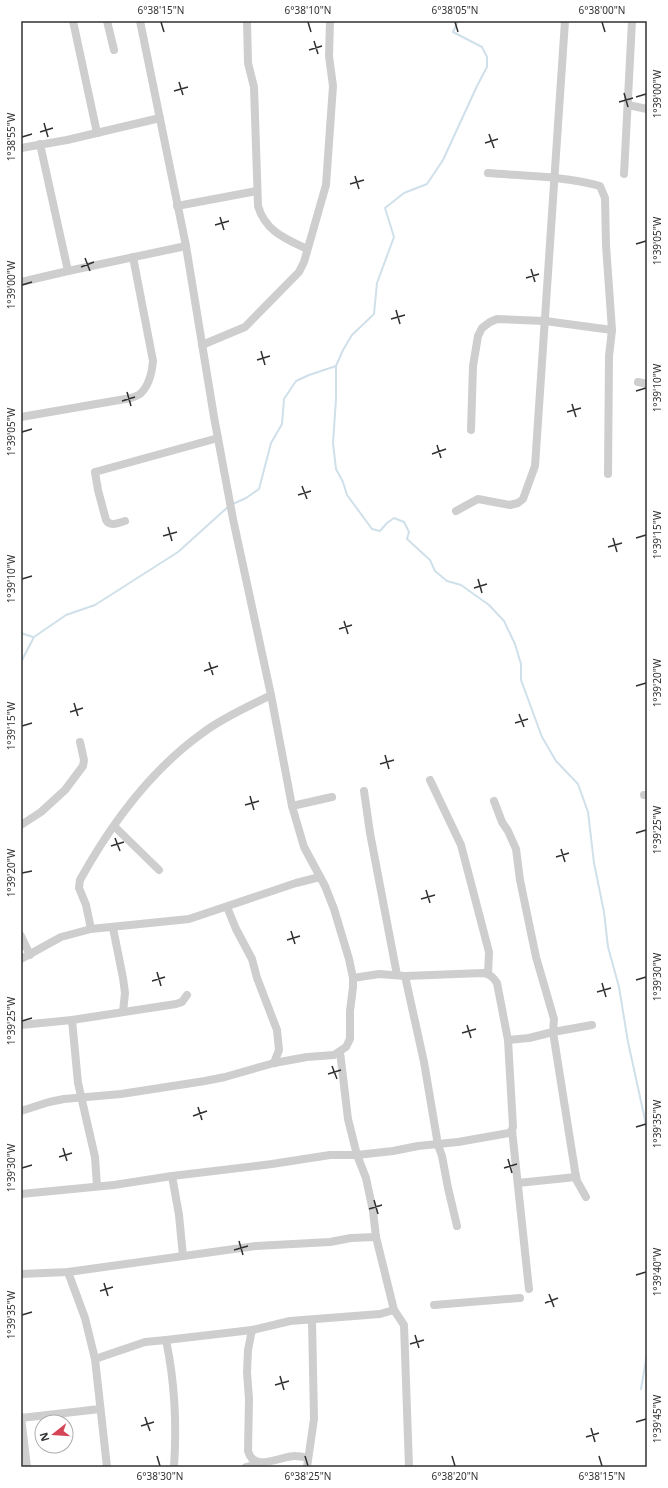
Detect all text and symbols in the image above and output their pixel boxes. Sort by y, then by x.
text: 6°38'15"N [138,3,184,17]
text: 6°38'10"N [285,3,331,17]
text: 6°38'05"N [432,3,478,17]
text: 6°38'00"N [579,3,625,17]
text: 1°39'00"W [650,69,664,118]
text: 1°38'55"W [4,112,18,161]
text: 1°39'05"W [650,216,664,265]
text: 1°39'00"W [4,260,18,309]
text: 1°39'10"W [650,363,664,412]
text: 1°39'05"W [4,407,18,456]
text: 1°39'15"W [650,510,664,559]
text: 1°39'10"W [4,554,18,603]
text: 1°39'20"W [650,658,664,707]
text: 1°39'15"W [4,701,18,750]
text: 1°39'25"W [650,805,664,854]
text: 1°39'20"W [4,848,18,897]
text: 1°39'30"W [650,952,664,1001]
text: 1°39'25"W [4,996,18,1045]
text: 1°39'35"W [650,1099,664,1148]
text: 1°39'30"W [4,1143,18,1192]
text: 1°39'40"W [650,1247,664,1296]
text: 1°39'35"W [4,1290,18,1339]
text: 1°39'45"W [650,1394,664,1443]
north arrow [34,1414,74,1454]
text: N [35,1431,52,1444]
text: 6°38'30"N [137,1469,183,1483]
text: 6°38'25"N [285,1469,331,1483]
text: 6°38'20"N [432,1469,478,1483]
text: 6°38'15"N [579,1469,625,1483]

